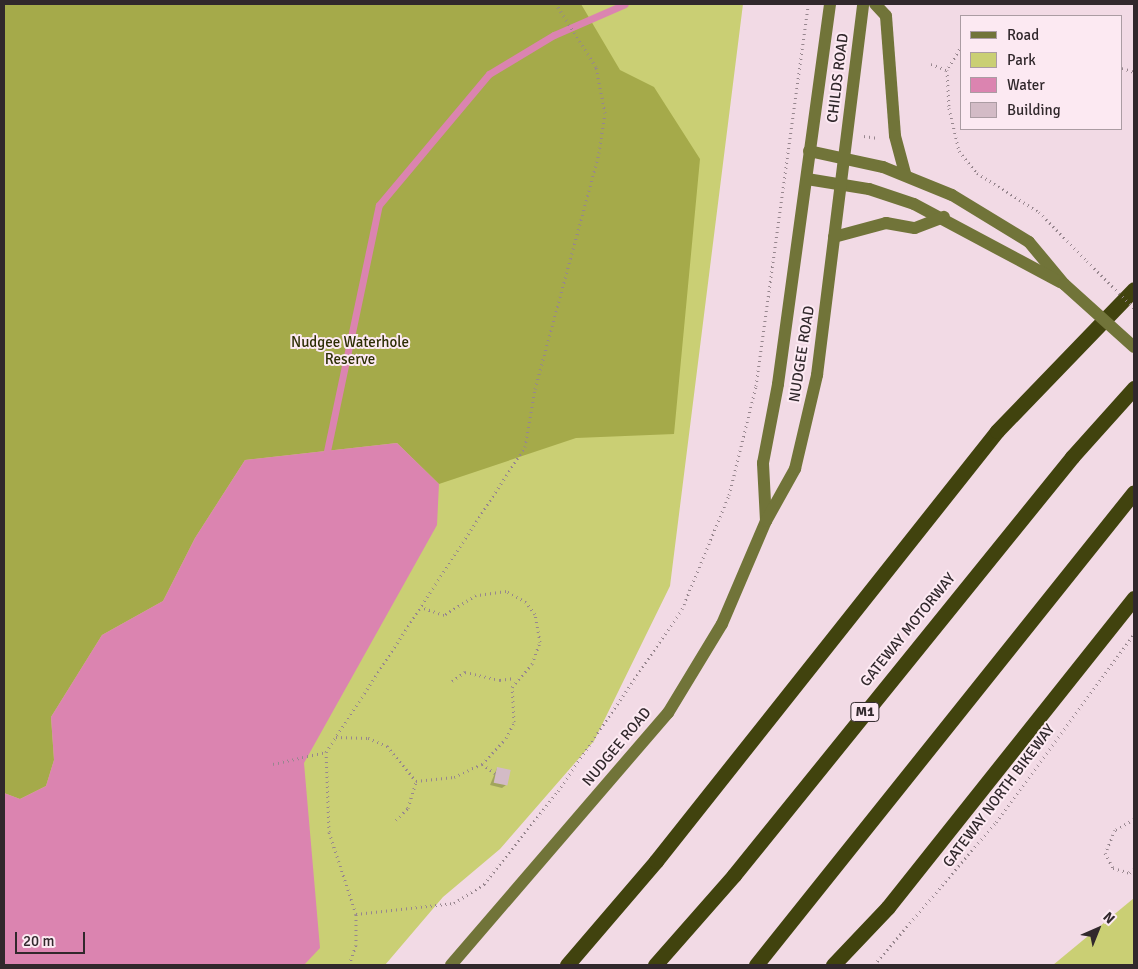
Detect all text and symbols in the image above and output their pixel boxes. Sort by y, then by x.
legend [960,15,1123,130]
text: Road [1007,26,1039,44]
street label: CHILDS ROAD [824,32,852,124]
text: Park [1007,51,1036,69]
text: Water [1007,76,1045,94]
text: Building [1007,101,1061,119]
street label: NUDGEE ROAD [786,305,818,403]
park label: Nudgee Waterhole Reserve [291,333,409,368]
street label: GATEWAY MOTORWAY [857,570,959,690]
road number: M1 [850,700,880,724]
street label: NUDGEE ROAD [579,704,655,790]
street label: GATEWAY NORTH BIKEWAY [939,721,1059,871]
north arrow [1073,904,1123,954]
text: N [1099,908,1118,927]
scale bar [18,922,88,954]
text: 20 m [23,932,54,950]

